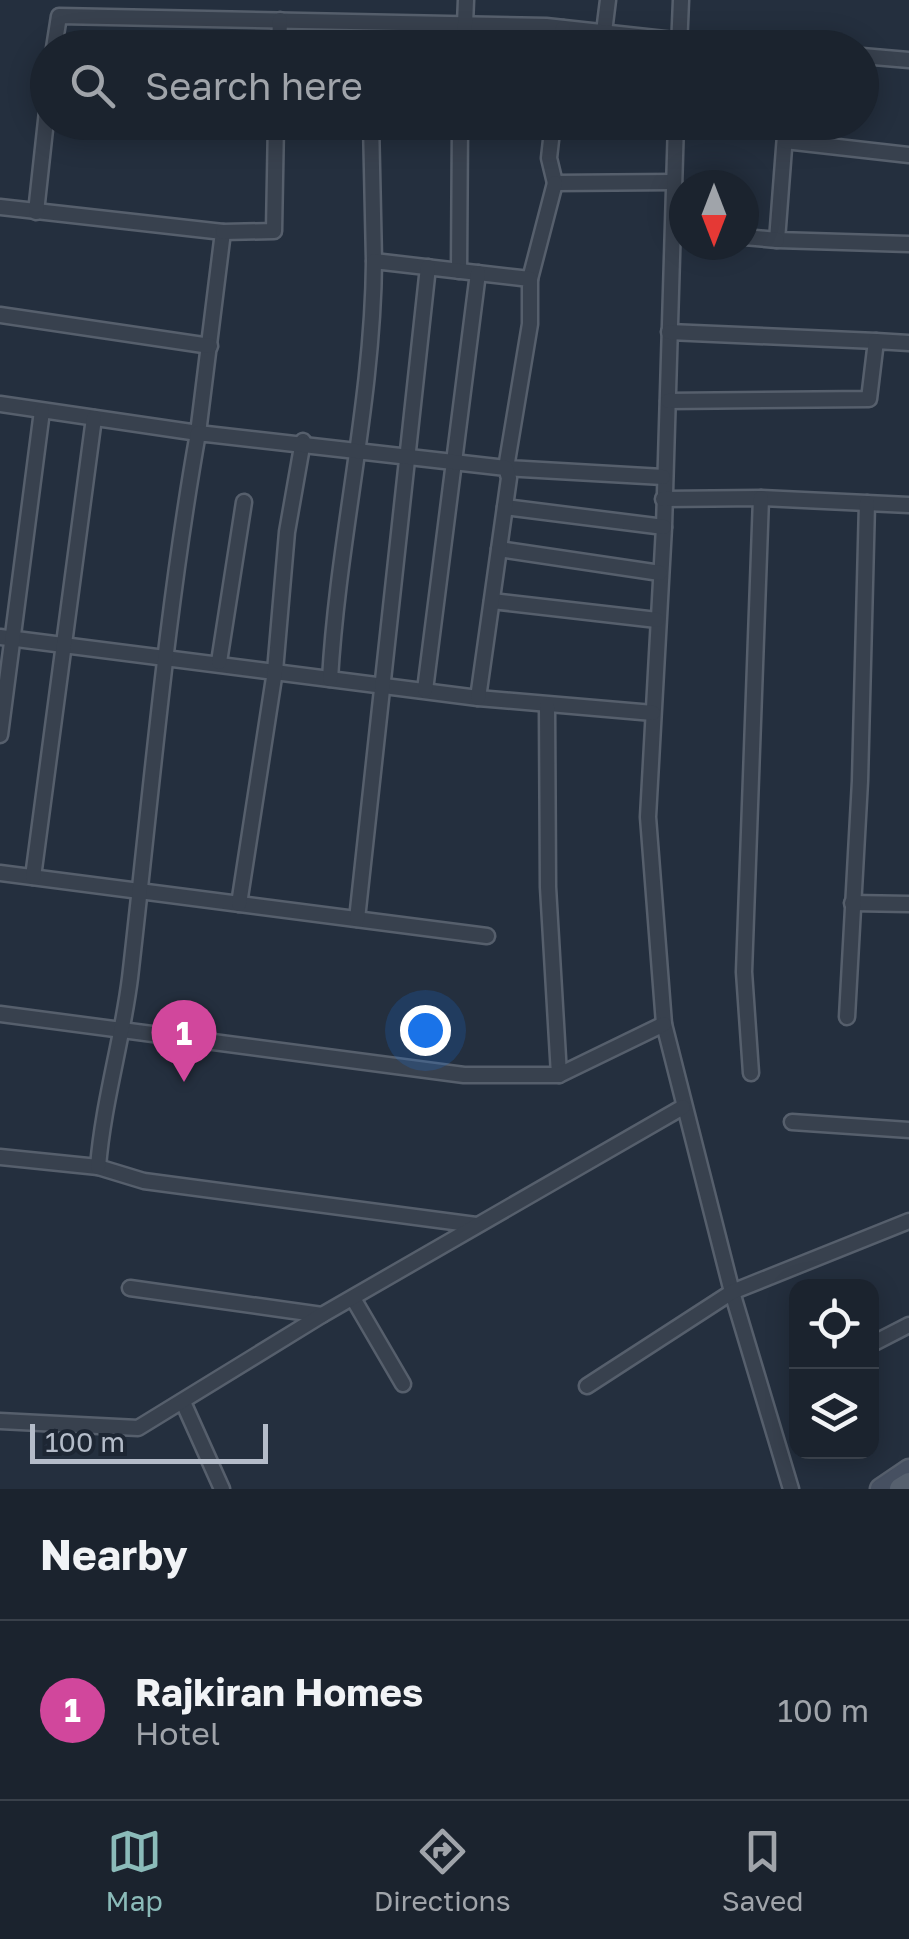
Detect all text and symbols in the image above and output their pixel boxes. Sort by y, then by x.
search box [30,30,879,140]
icon: search [65,58,120,113]
text: Search here [145,63,363,108]
north arrow [669,170,759,260]
pin: 1 [152,1000,216,1082]
your location [400,1005,451,1056]
map controls [789,1279,879,1459]
button: locate [789,1279,879,1369]
button: layers [789,1369,879,1459]
scale bar [30,1419,268,1464]
text: 100 m [45,1425,125,1458]
text: Nearby [40,1529,188,1579]
text: Rajkiran Homes [135,1669,423,1714]
text: 1 [64,1691,81,1729]
text: 100 m [777,1691,869,1729]
text: Hotel [135,1714,220,1752]
tab: Map [106,1824,163,1917]
tab: Directions [374,1824,511,1917]
tab: Saved [722,1824,803,1917]

